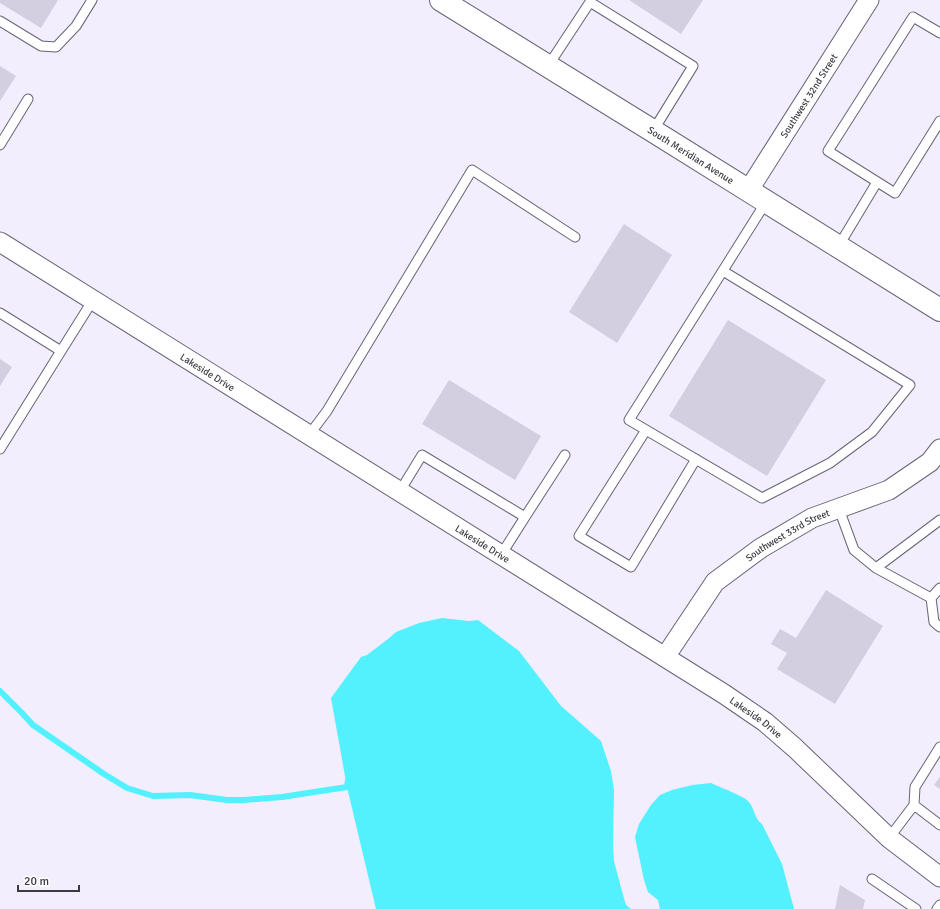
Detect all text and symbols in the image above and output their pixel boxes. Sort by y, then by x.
street label: Southwest 32nd Street [778,51,841,140]
street label: South Meridian Avenue [645,124,736,187]
street label: Lakeside Drive [178,351,237,394]
street label: Southwest 33rd Street [744,507,832,564]
street label: Lakeside Drive [453,523,512,566]
street label: Lakeside Drive [727,695,784,741]
scale bar [18,867,79,893]
text: 20 m [24,874,49,889]

